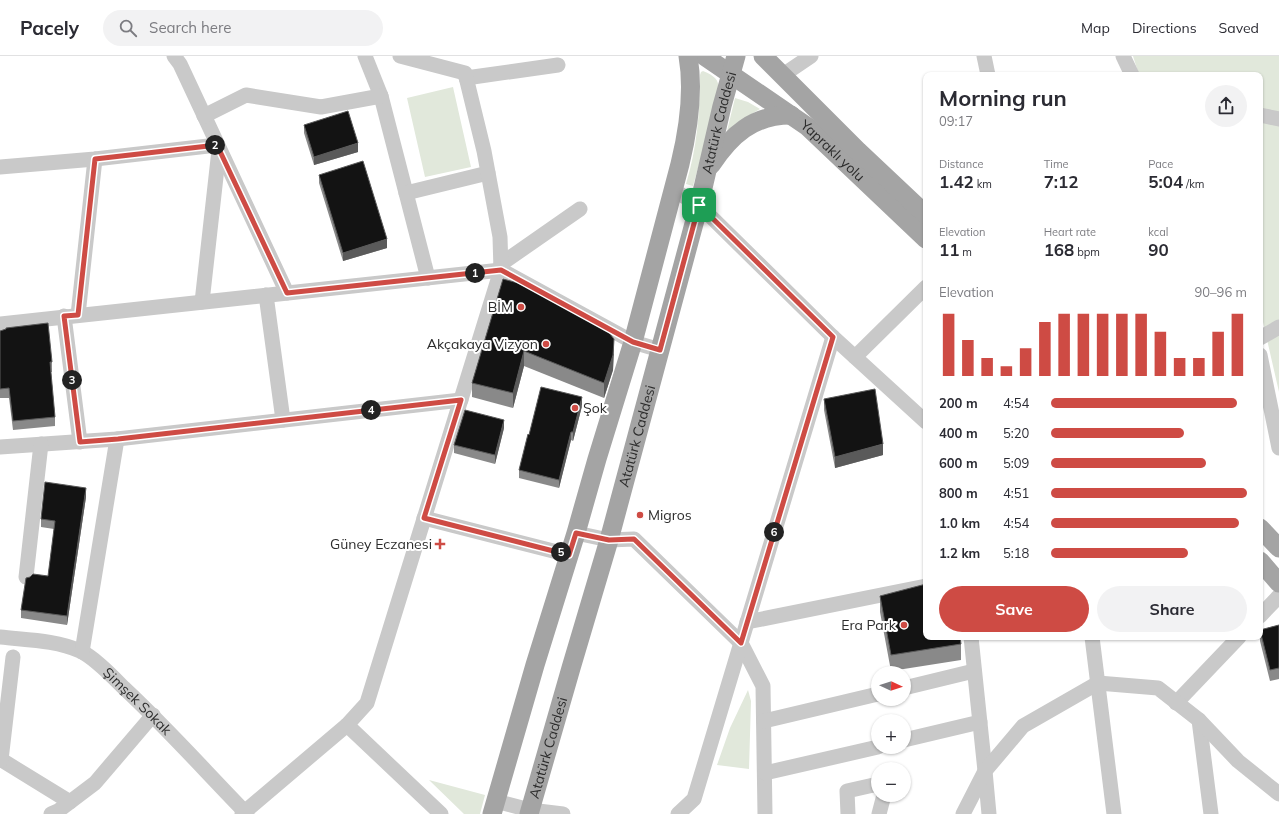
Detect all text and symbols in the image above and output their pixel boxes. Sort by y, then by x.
search box [103,10,383,46]
text: Pacely [20,16,79,40]
icon: search [117,17,139,39]
text: Search here [149,18,232,37]
text: Map [1081,19,1110,37]
text: Directions [1132,19,1197,37]
text: Saved [1219,19,1259,37]
street label: Atatürk Caddesi [698,69,740,176]
text: Morning run [939,84,1067,112]
button: share [1205,85,1247,127]
text: 09:17 [939,113,973,129]
street label: Yapraklı yolu [796,115,869,185]
pin: 2 [205,135,225,155]
text: 2 [212,138,218,152]
text: Distance [939,157,983,171]
text: Time [1044,157,1069,171]
text: Pace [1148,157,1173,171]
text: 1.42 [939,171,974,192]
text: 7:12 [1044,171,1078,192]
text: 5:04 [1148,171,1183,192]
text: km [974,177,992,191]
text: /km [1183,177,1204,191]
pin [682,188,716,222]
icon: arrive [688,194,710,216]
text: Elevation [939,225,986,239]
text: Heart rate [1044,225,1096,239]
text: kcal [1148,225,1168,239]
text: 11 [939,239,959,260]
text: 168 [1044,239,1074,260]
text: 90 [1148,239,1169,260]
text: m [959,245,972,259]
text: bpm [1074,245,1100,259]
pin: 1 [465,263,485,283]
text: 1 [472,266,478,280]
text: Elevation [939,284,994,300]
text: 90–96 m [1194,284,1247,300]
place label: BİM [488,298,513,316]
marker: BİM [516,302,526,312]
place label: Akçakaya Vizyon [427,335,538,353]
marker: Akçakaya Vizyon [541,339,551,349]
pin: 3 [62,370,82,390]
text: 3 [69,373,75,387]
street label: Atatürk Caddesi [615,383,659,489]
text: 200 m [939,395,978,411]
text: 4:54 [1003,395,1029,411]
place label: Şok [583,399,608,417]
pin: 4 [361,400,381,420]
text: 4 [368,403,374,417]
marker: Şok [570,403,580,413]
text: 400 m [939,425,978,441]
text: 5:20 [1003,425,1029,441]
text: 600 m [939,455,978,471]
text: 5:09 [1003,455,1029,471]
text: 800 m [939,485,978,501]
text: 4:51 [1003,485,1029,501]
place label: Migros [648,506,692,524]
marker: Migros [635,510,645,520]
text: 1.0 km [939,515,980,531]
text: 4:54 [1003,515,1029,531]
pin: 6 [764,522,784,542]
text: 6 [771,525,777,539]
place label: Güney Eczanesi [330,535,432,553]
marker: Güney Eczanesi [435,539,445,549]
pin: 5 [551,542,571,562]
text: 5 [558,545,564,559]
text: 1.2 km [939,545,980,561]
text: 5:18 [1003,545,1029,561]
button: Save [939,586,1089,632]
button: Share [1097,586,1247,632]
place label: Era Park [841,616,897,634]
marker: Era Park [899,620,909,630]
street label: Şimşek Sokak [99,663,176,739]
north arrow [871,666,911,706]
map controls [871,666,911,802]
street label: Atatürk Caddesi [525,695,571,801]
button: + [871,714,911,754]
button: − [871,762,911,802]

